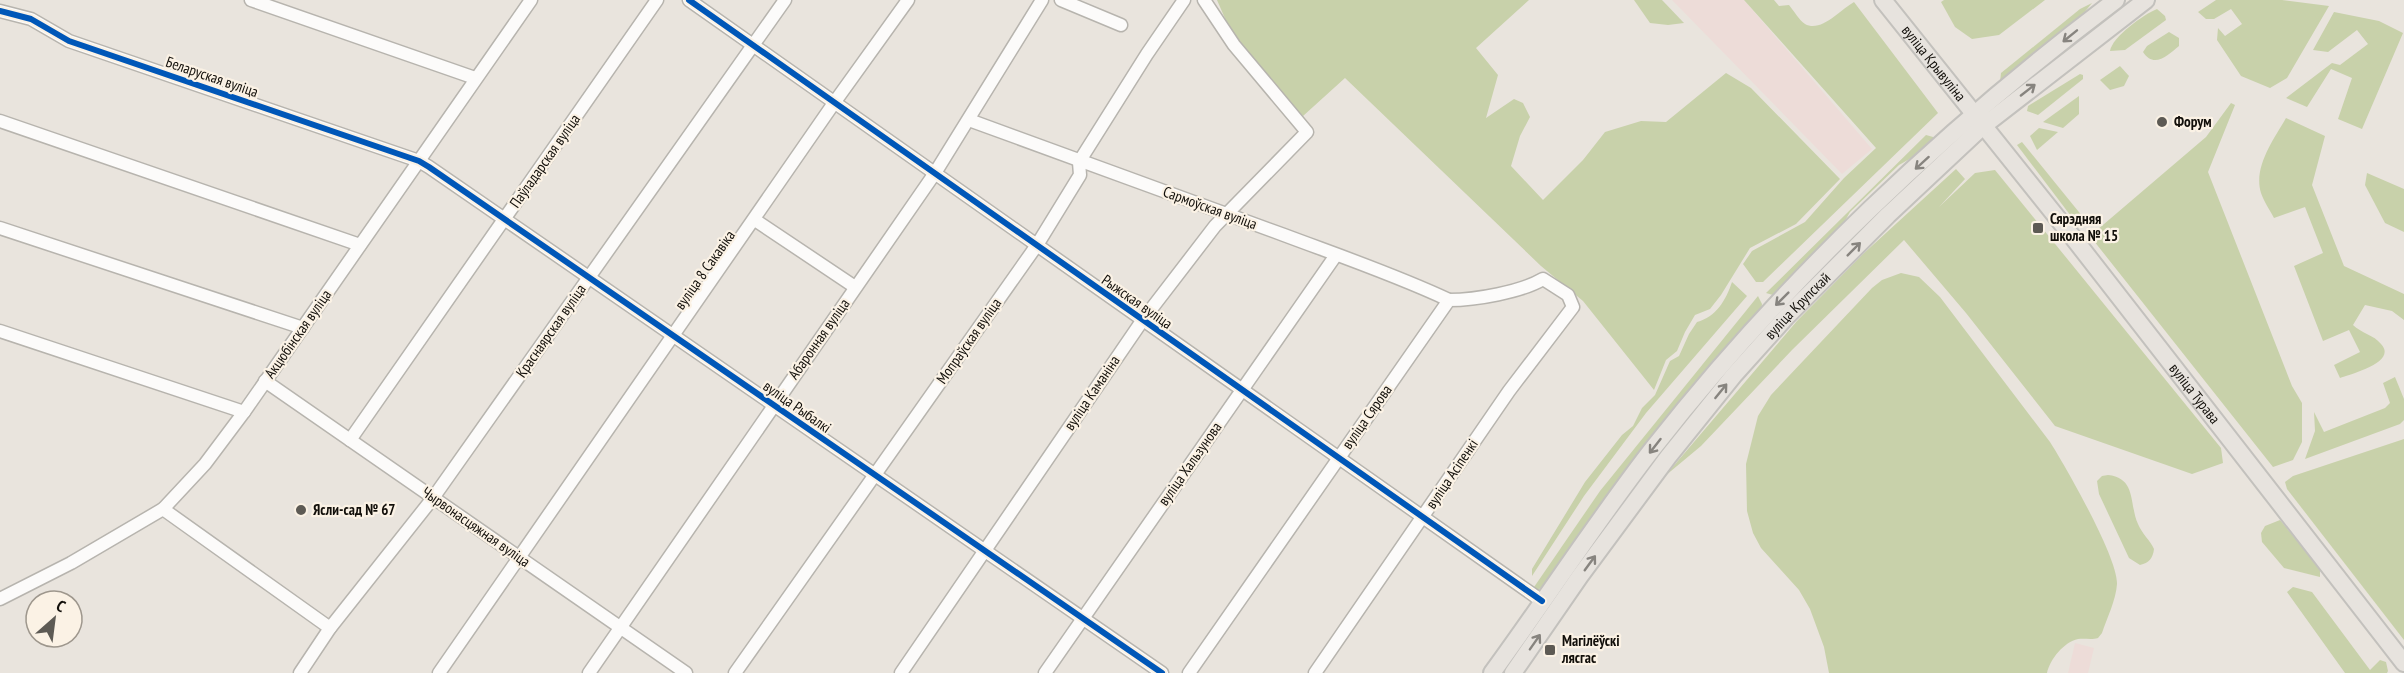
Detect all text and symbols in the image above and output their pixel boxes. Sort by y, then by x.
street label: вуліца Крывуліна [1898,21,1970,105]
one-way arrow [2062,30,2078,43]
street label: Беларуская вуліца [164,52,261,101]
one-way arrow [2020,84,2036,97]
street label: Паўладарская вуліца [505,110,584,211]
place label: Форум [2174,112,2212,131]
marker: Форум [2155,115,2169,129]
one-way arrow [1914,155,1929,170]
street label: Сармоўская вуліца [1161,182,1260,233]
place label: Сярэдняя школа № 15 [2050,209,2118,245]
marker: Сярэдняя школа № 15 [2031,221,2045,235]
street label: вуліца 8 Сакавіка [670,226,739,313]
one-way arrow [1846,242,1861,257]
street label: вуліца Крупскай [1760,268,1834,343]
street label: Рыжская вуліца [1098,270,1176,333]
street label: Краснаярская вуліца [511,280,590,381]
street label: Акцюбінская вуліца [260,286,335,382]
one-way arrow [1775,291,1789,306]
street label: Мопраўская вуліца [932,294,1005,387]
street label: Абаронная вуліца [784,295,853,383]
street label: вуліца Каманіна [1060,352,1124,434]
street label: вуліца Турава [2165,359,2224,427]
street label: вуліца Рыбалкі [760,376,835,437]
street label: вуліца Сярова [1338,381,1396,453]
one-way arrow [1714,383,1727,399]
street label: вуліца Хальзунова [1154,418,1225,509]
street label: вуліца Асіпенкі [1421,435,1482,512]
one-way arrow [1648,438,1661,454]
street label: Чырвонасцяжная вуліца [419,482,534,571]
place label: Ясли-сад № 67 [313,500,396,519]
marker: Ясли-сад № 67 [294,503,308,517]
one-way arrow [1584,555,1596,571]
north arrow [24,589,84,649]
text: С [53,595,70,617]
place label: Магілёўскі лясгас [1561,631,1620,667]
one-way arrow [1529,635,1541,651]
marker: Магілёўскі лясгас [1543,643,1557,657]

